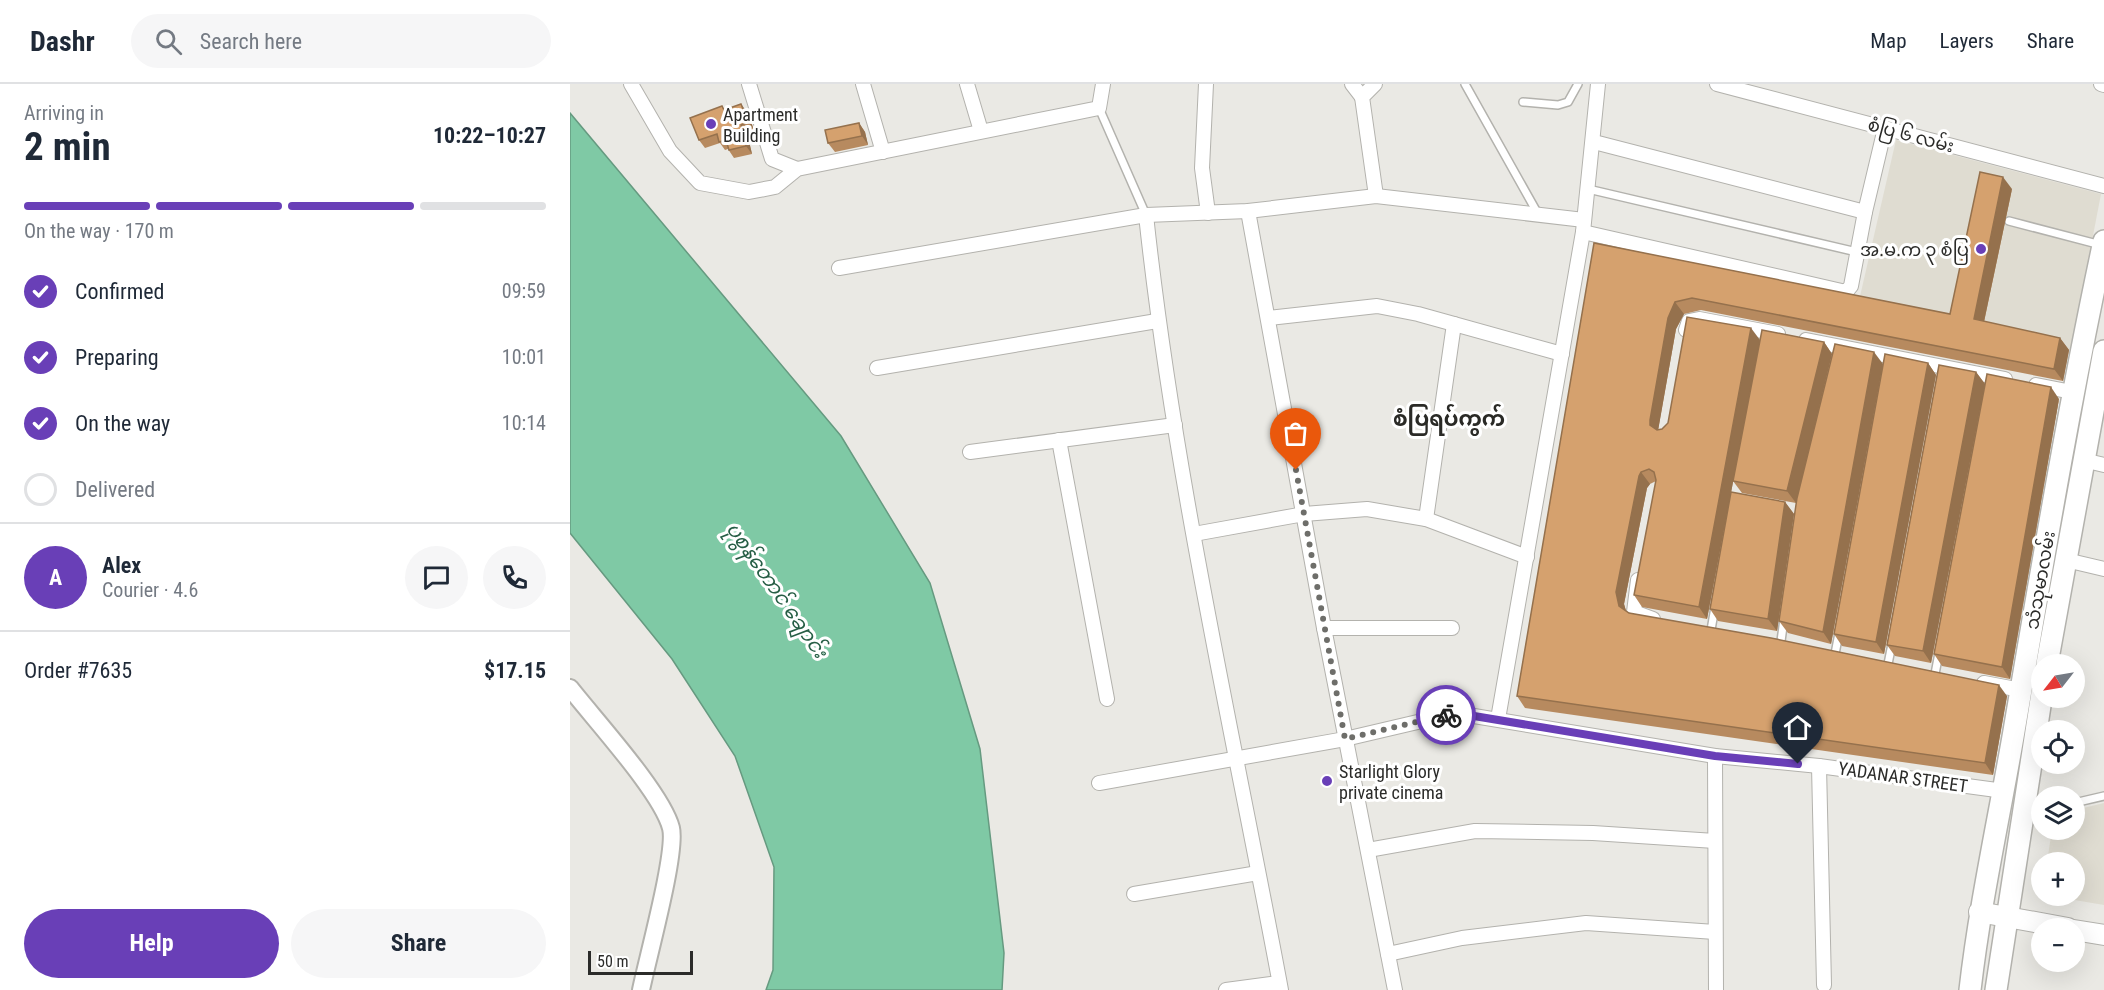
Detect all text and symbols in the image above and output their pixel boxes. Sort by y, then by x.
search box [131,14,551,68]
text: Dashr [30,25,95,58]
icon: search [152,25,185,58]
text: Search here [200,29,302,54]
text: Map [1870,29,1907,53]
text: Layers [1940,29,1994,53]
text: Share [2027,29,2074,53]
text: Arriving in [24,101,104,125]
place label: Apartment Building [723,104,798,146]
street label: စံပြ ၆ လမ်း [1864,111,1957,161]
marker: Apartment Building [704,117,718,131]
text: 10:22–10:27 [433,123,546,148]
text: 2 min [24,124,111,170]
text: On the way · 170 m [24,219,174,243]
place label: အ.မ.က ၃ စံပြ [1860,238,1969,265]
marker: အ.မ.က ၃ စံပြ [1974,242,1988,256]
icon: check [24,275,57,308]
text: Confirmed [75,279,164,304]
text: 09:59 [502,279,546,303]
icon: check [24,341,57,374]
text: Preparing [75,345,159,370]
text: 10:01 [502,345,546,369]
district label: စံပြရပ်ကွက် [1393,403,1505,436]
icon: check [24,407,57,440]
pin [1270,408,1321,470]
text: On the way [75,411,170,436]
text: 10:14 [502,411,546,435]
icon: bag [1279,417,1312,450]
text: Delivered [75,477,155,502]
water label: ပုစွန်တောင် ချောင်း [717,516,835,666]
street label: သံသုမာလမ်း [2019,529,2064,632]
button: chat [405,546,468,609]
button: phone [483,546,546,609]
text: Alex [102,553,141,578]
text: A [49,565,62,590]
text: Courier · 4.6 [102,578,198,602]
north arrow [2031,654,2085,708]
map controls [2031,654,2085,972]
text: Order #7635 [24,658,132,683]
text: $17.15 [484,658,546,683]
courier [1416,685,1476,745]
icon: bike [1430,699,1463,732]
pin [1772,702,1823,764]
icon: home [1781,711,1814,744]
button: locate [2031,720,2085,774]
street label: YADANAR STREET [1837,758,1969,796]
place label: Starlight Glory private cinema [1339,761,1443,803]
marker: Starlight Glory private cinema [1320,774,1334,788]
button: layers [2031,786,2085,840]
button: + [2031,852,2085,906]
button: Help [24,909,279,978]
button: Share [291,909,546,978]
button: − [2031,918,2085,972]
scale bar [588,948,693,976]
text: 50 m [597,952,629,971]

